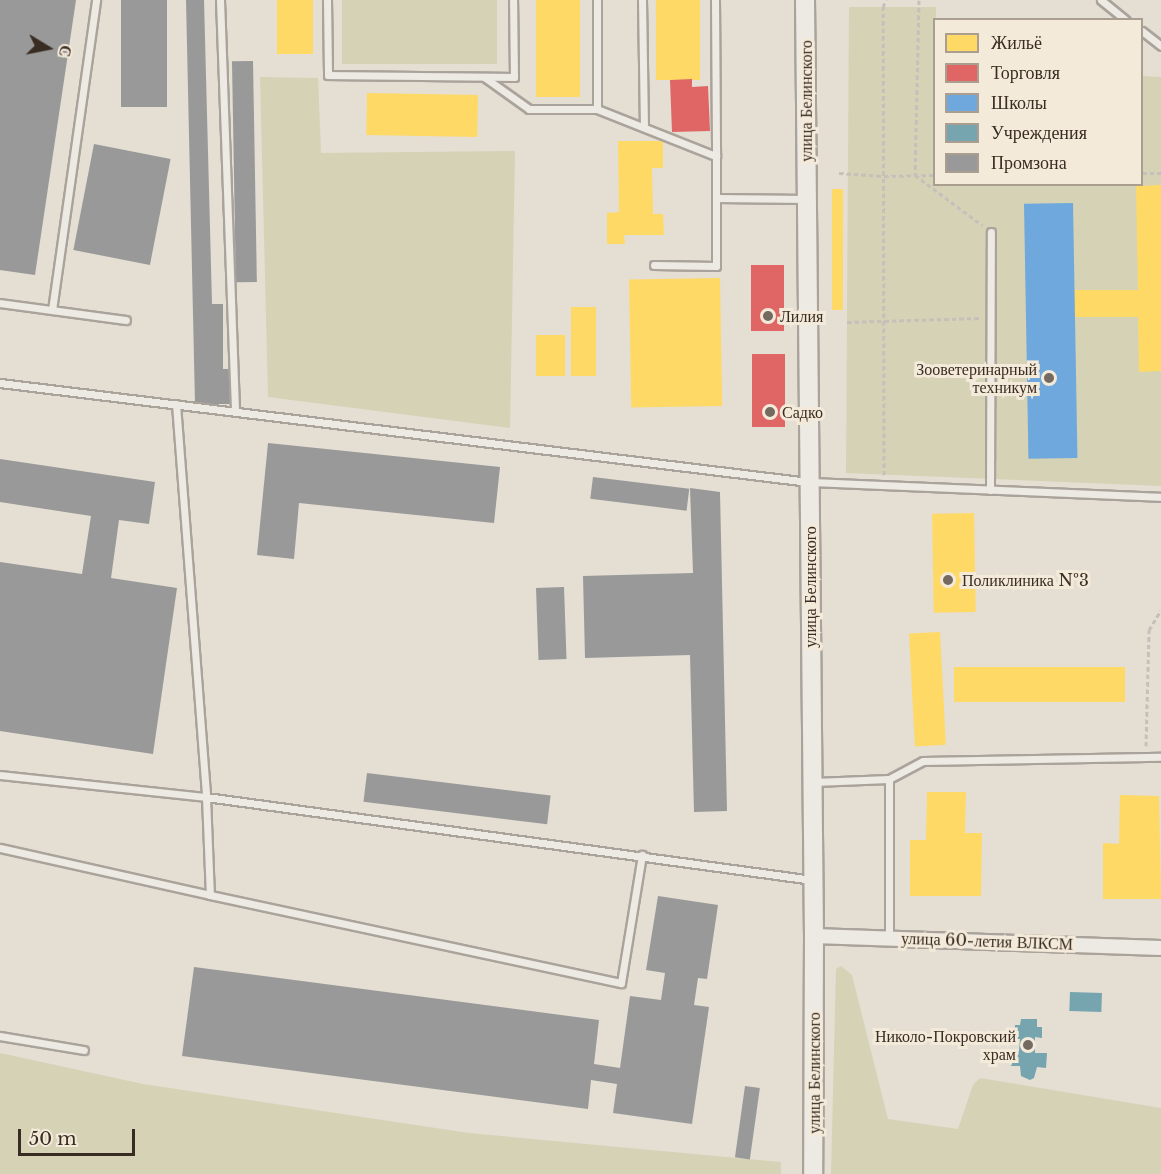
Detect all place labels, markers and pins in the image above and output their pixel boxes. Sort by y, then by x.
place label: Лилия [780,306,823,326]
marker: Лилия [761,309,775,323]
place label: Зооветеринарный техникум [916,359,1037,397]
marker: Зооветеринарный техникум [1042,371,1056,385]
place label: Садко [782,402,823,422]
marker: Садко [763,405,777,419]
place label: Поликлиника №3 [962,570,1089,590]
marker: Поликлиника №3 [939,571,957,589]
place label: Николо-Покровский храм [875,1026,1016,1064]
marker: Николо-Покровский храм [1021,1038,1035,1052]

